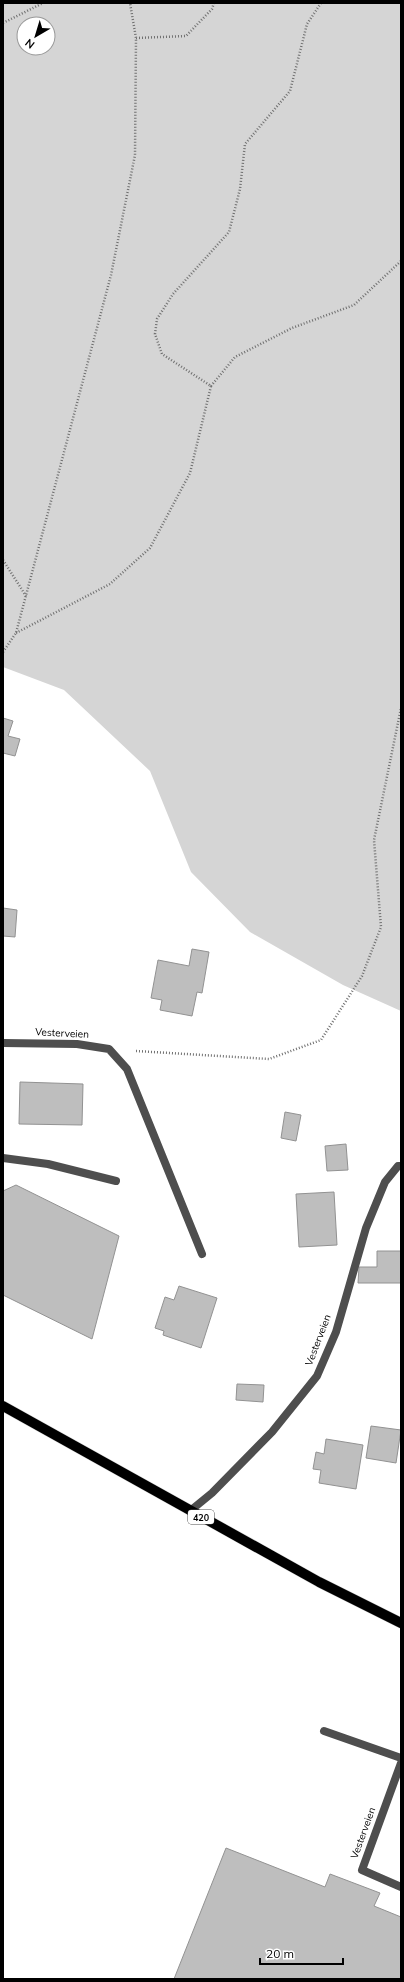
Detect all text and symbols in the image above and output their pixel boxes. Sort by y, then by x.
north arrow [16,16,56,56]
text: N [22,36,37,52]
street label: Vesterveien [35,1025,89,1041]
street label: Vesterveien [302,1312,334,1367]
road number: 420 [188,1510,214,1524]
street label: Vesterveien [348,1805,378,1861]
scale bar [260,1940,343,1966]
text: 20 m [266,1946,294,1961]

